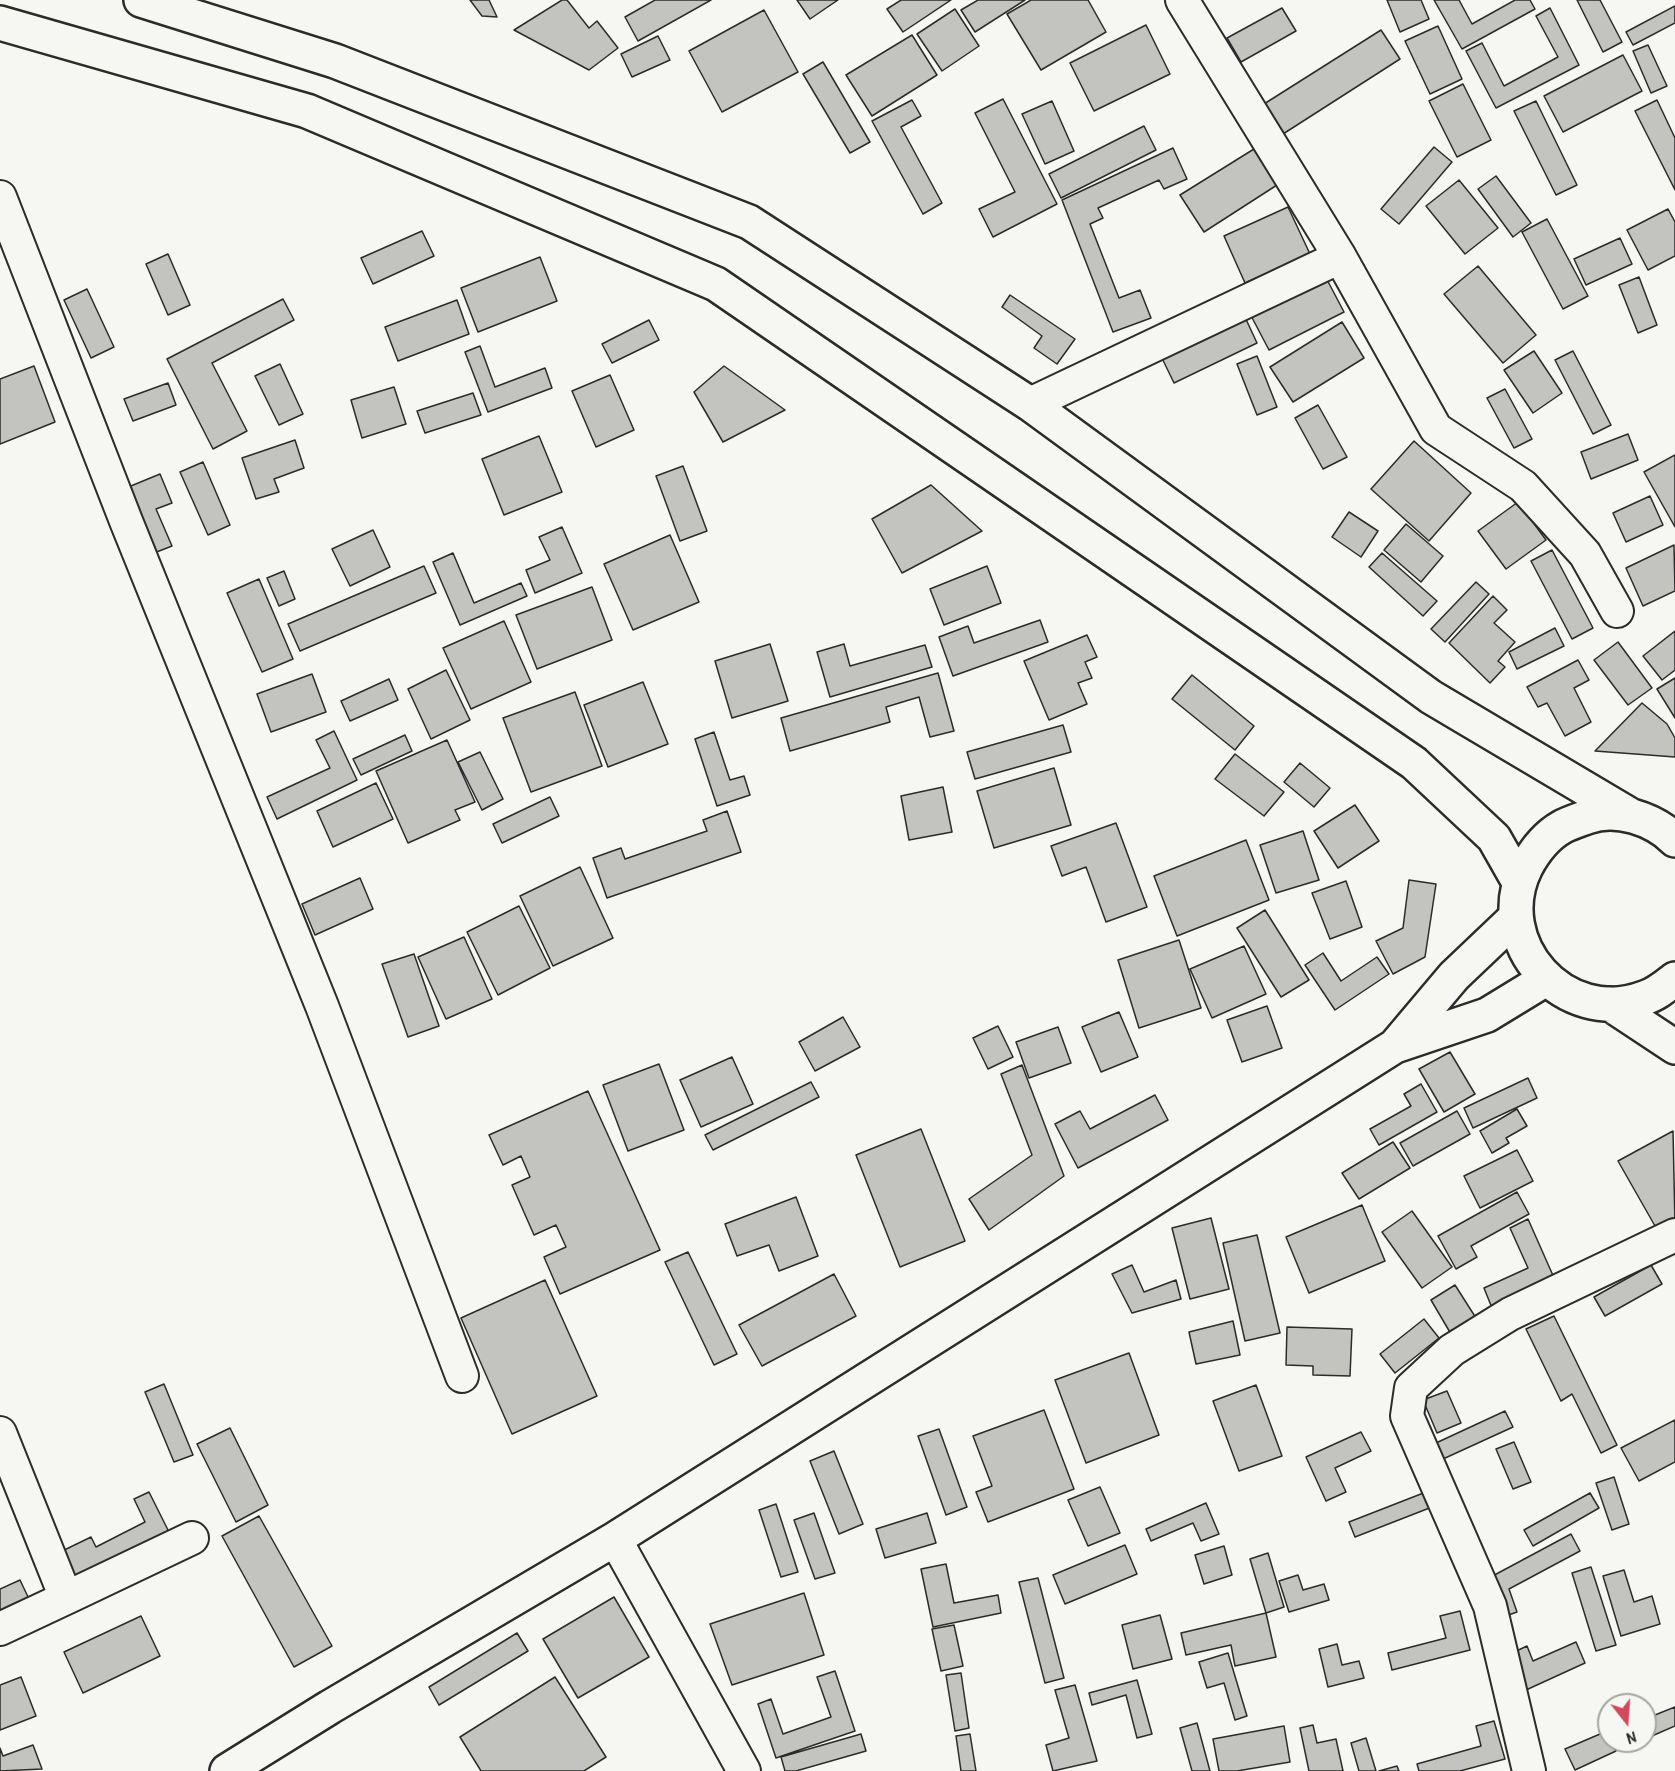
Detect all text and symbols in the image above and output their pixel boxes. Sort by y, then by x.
north arrow [1597,1693,1657,1753]
text: N [1624,1727,1639,1750]

